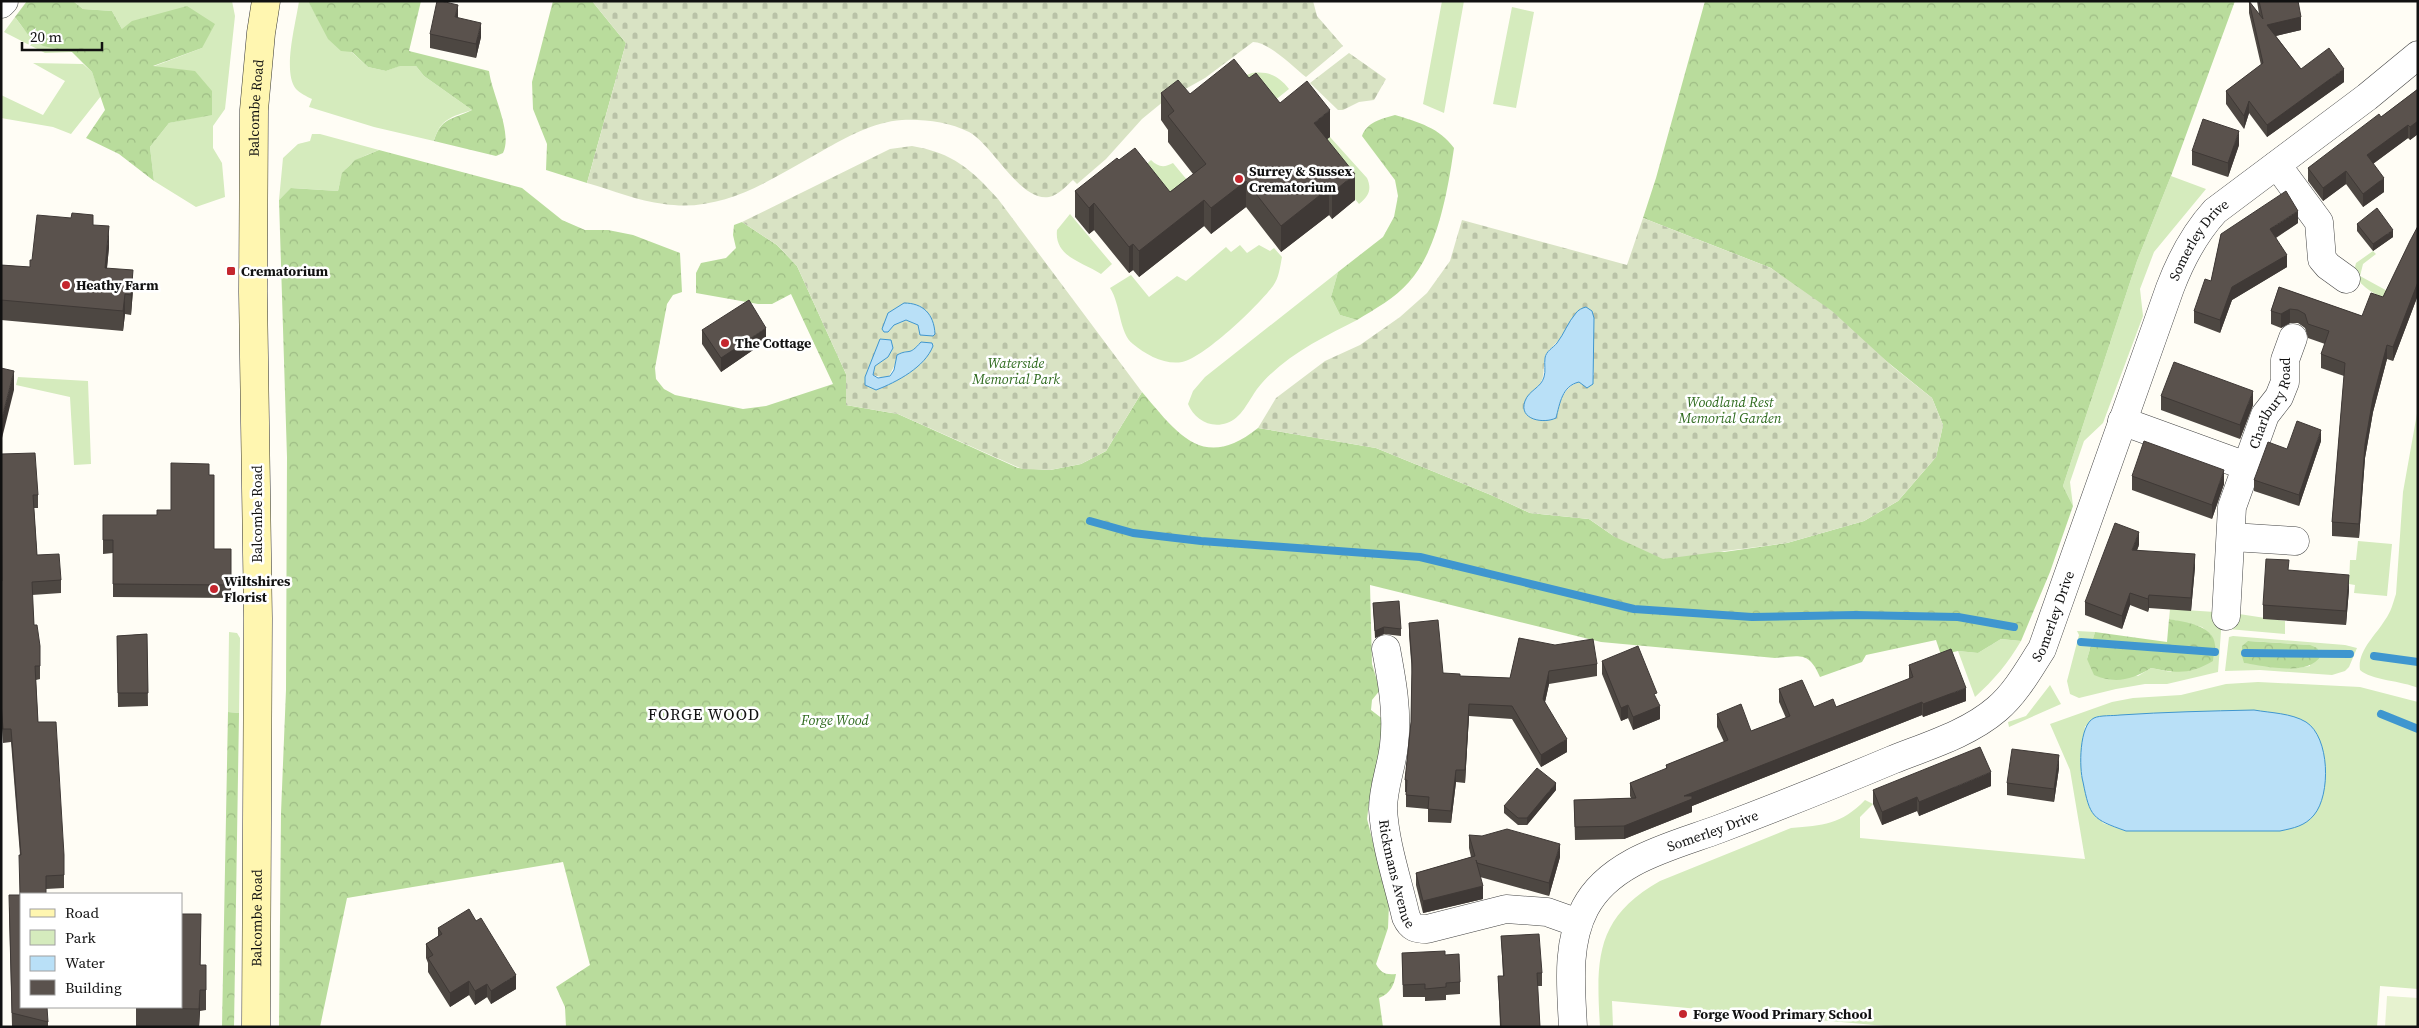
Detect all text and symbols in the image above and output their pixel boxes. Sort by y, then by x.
scale bar [22,20,102,52]
text: 20 m [30,26,62,47]
street label: Balcombe Road [244,59,269,157]
place label: Surrey & Sussex Crematorium [1249,161,1352,197]
marker: Surrey & Sussex Crematorium [1233,173,1245,185]
street label: Somerley Drive [2164,194,2233,284]
place label: Crematorium [241,261,329,281]
marker: Crematorium [225,265,237,277]
place label: Heathy Farm [76,275,159,295]
marker: Heathy Farm [60,279,72,291]
place label: The Cottage [735,333,811,353]
marker: The Cottage [719,337,731,349]
park label: Waterside Memorial Park [971,353,1060,389]
street label: Charlbury Road [2244,357,2295,452]
park label: Woodland Rest Memorial Garden [1677,392,1782,428]
street label: Balcombe Road [247,465,267,563]
street label: Somerley Drive [2027,568,2079,665]
place label: Wiltshires Florist [224,571,291,607]
marker: Wiltshires Florist [208,583,220,595]
district label: FORGE WOOD [648,703,760,725]
park label: Forge Wood [800,710,870,730]
street label: Somerley Drive [1664,805,1761,856]
street label: Rickmans Avenue [1374,818,1420,933]
street label: Balcombe Road [246,869,267,967]
legend [20,893,182,1008]
text: Road [65,902,99,923]
text: Park [65,927,97,948]
text: Water [65,952,106,973]
text: Building [65,977,122,998]
place label: Forge Wood Primary School [1693,1004,1872,1024]
marker: Forge Wood Primary School [1677,1008,1689,1020]

